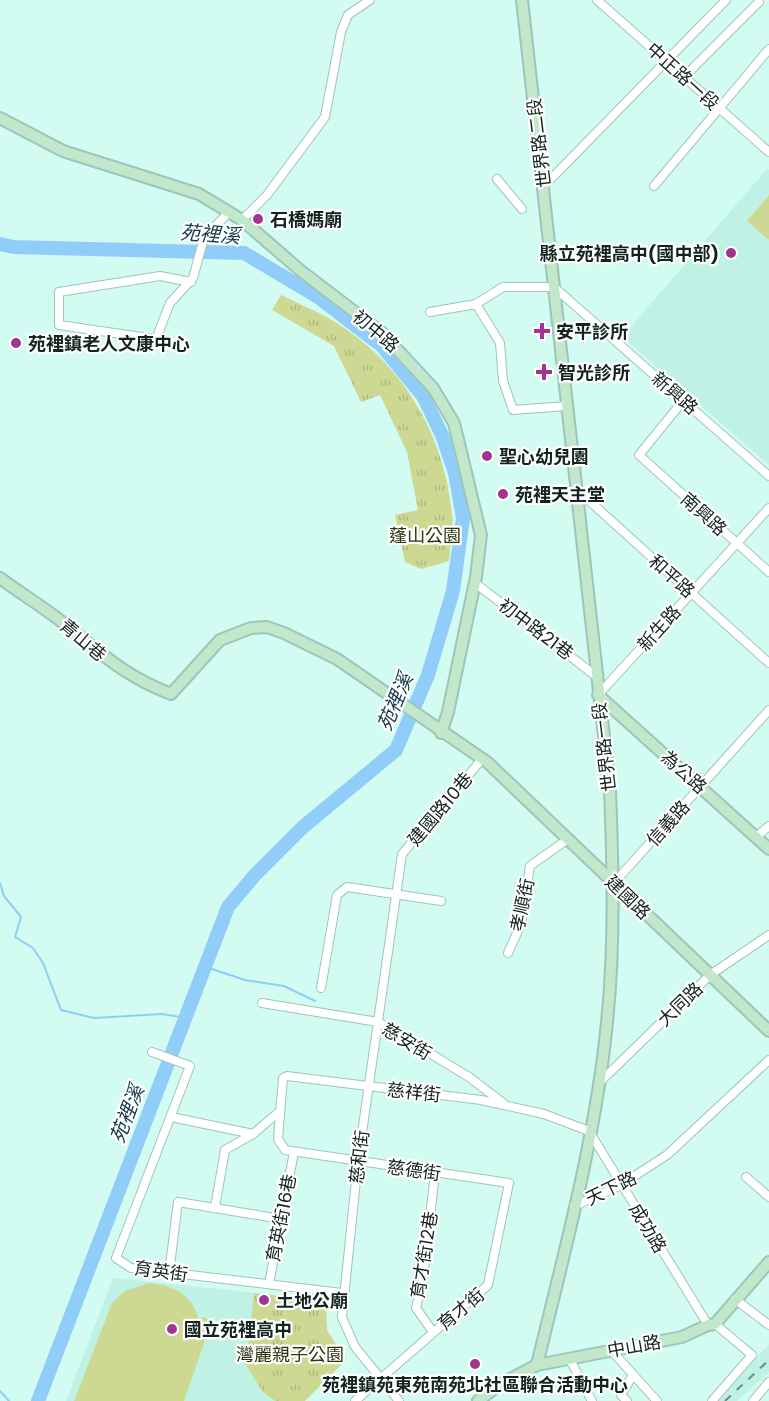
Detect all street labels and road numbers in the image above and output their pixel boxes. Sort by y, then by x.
street label: 中正路一段 [641,37,725,115]
street label: 世界路二段 [521,97,557,189]
street label: 初中路 [347,304,405,358]
street label: 新興路 [646,366,704,420]
street label: 南興路 [676,487,732,541]
street label: 和平路 [644,549,700,603]
street label: 初中路21巷 [493,592,579,666]
street label: 新生路 [632,600,686,656]
street label: 青山巷 [54,613,112,667]
street label: 世界路一段 [586,701,622,793]
street label: 為公路 [656,745,712,799]
street label: 建國路10巷 [402,767,478,851]
street label: 信義路 [641,795,695,851]
street label: 建國路 [600,869,656,925]
street label: 孝順街 [504,876,540,934]
street label: 大同路 [652,976,708,1032]
street label: 慈安街 [377,1016,437,1066]
street label: 慈祥街 [386,1077,442,1107]
street label: 慈和街 [343,1129,375,1185]
street label: 慈德街 [386,1154,442,1186]
street label: 天下路 [581,1165,641,1211]
street label: 育英街16巷 [260,1172,302,1264]
street label: 成功路 [623,1198,673,1258]
street label: 育才街12巷 [405,1210,443,1300]
street label: 育英街 [133,1255,189,1287]
street label: 育才街 [432,1282,490,1336]
street label: 中山路 [605,1329,663,1363]

